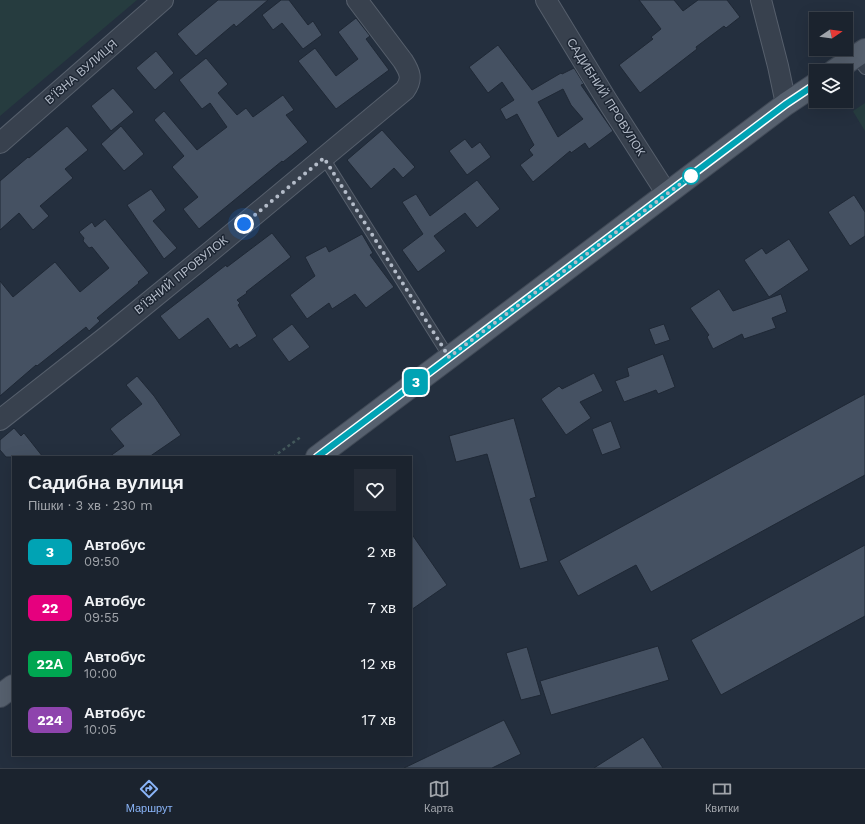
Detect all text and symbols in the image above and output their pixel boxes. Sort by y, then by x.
north arrow [809,12,853,56]
map controls [809,12,853,108]
street label: САДИБНИЙ ПРОВУЛОК [564,35,649,158]
street label: В'ЇЗНА ВУЛИЦЯ [42,37,120,107]
button: layers [809,64,853,108]
unlabelled marker [682,167,700,185]
your location [234,214,254,234]
street label: В'ЇЗНИЙ ПРОВУЛОК [131,232,231,317]
line badge: 3 [403,369,429,395]
text: 3 [412,374,420,390]
button: heart [354,469,396,511]
text: Садибна вулиця [28,471,184,494]
text: Пішки · 3 хв · 230 m [28,498,153,513]
text: Автобус [84,536,146,554]
text: 2 хв [367,543,396,561]
text: 3 [46,544,54,560]
text: 09:50 [84,554,120,569]
text: Автобус [84,592,146,610]
text: 7 хв [367,599,396,617]
text: 22 [42,600,58,616]
text: 09:55 [84,610,119,625]
text: Автобус [84,648,146,666]
text: 12 хв [361,655,396,673]
text: 22А [37,656,63,672]
text: 10:00 [84,666,117,681]
text: Автобус [84,704,146,722]
text: 17 хв [362,711,396,729]
text: 224 [37,712,63,728]
text: 10:05 [84,722,117,737]
tab: Маршрут [126,778,173,815]
tab: Карта [424,778,453,815]
tab: Квитки [705,778,739,815]

